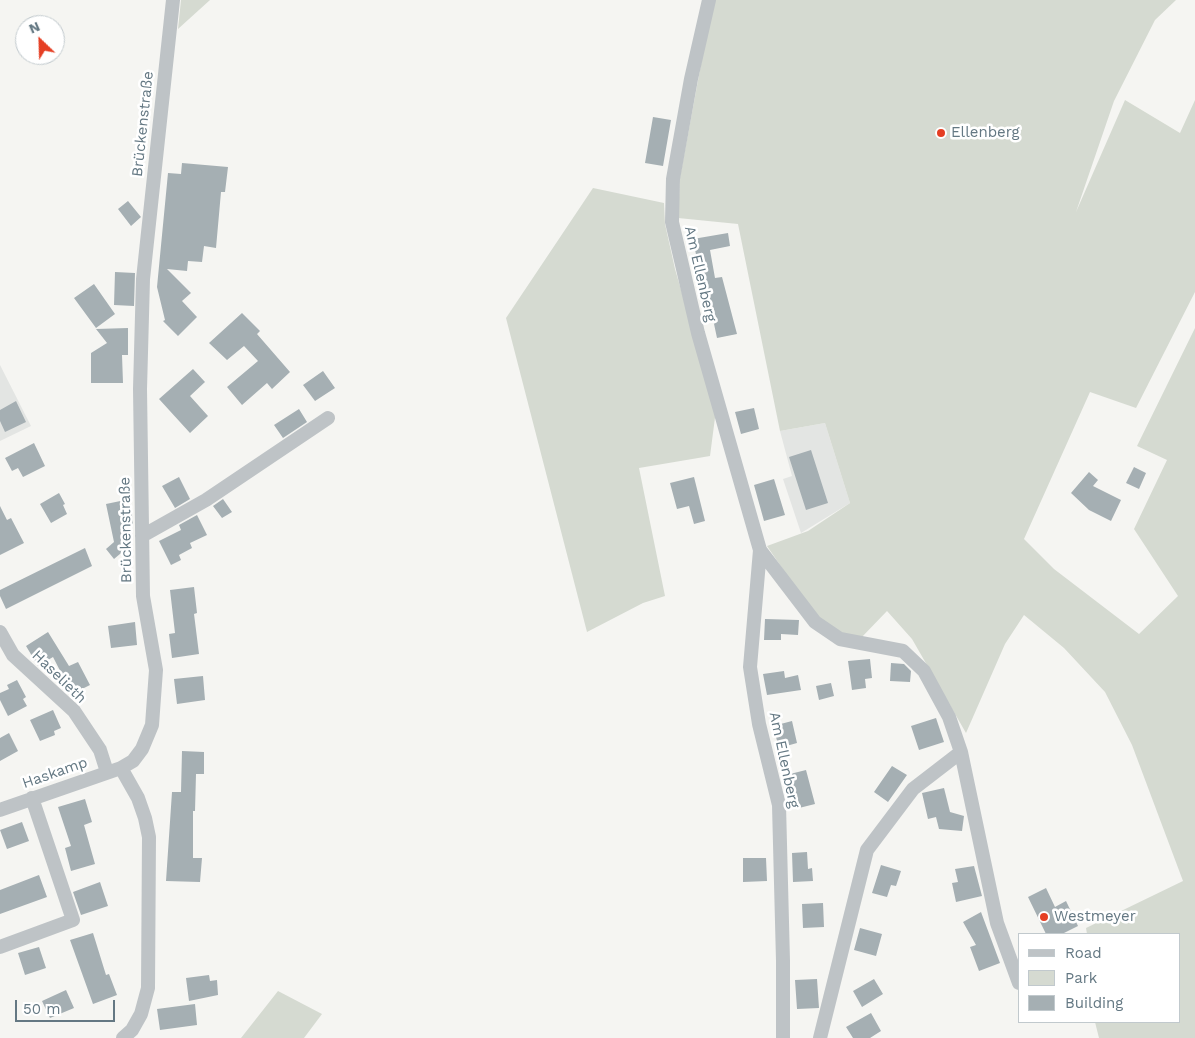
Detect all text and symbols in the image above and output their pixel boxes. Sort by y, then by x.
north arrow [15,15,65,65]
text: N [26,18,42,37]
street label: Brückenstraße [128,70,158,178]
place label: Ellenberg [951,124,1019,142]
marker: Ellenberg [935,127,947,139]
street label: Am Ellenberg [680,224,720,324]
street label: Brückenstraße [116,477,136,583]
street label: Haselieth [28,647,90,707]
street label: Am Ellenberg [765,710,803,810]
street label: Haskamp [20,753,90,793]
place label: Westmeyer [1054,908,1136,926]
marker: Westmeyer [1038,911,1050,923]
legend [1018,933,1180,1023]
text: Road [1065,944,1102,962]
text: Park [1065,969,1097,987]
scale bar [18,990,118,1022]
text: Building [1065,994,1123,1012]
text: 50 m [23,1000,60,1018]

